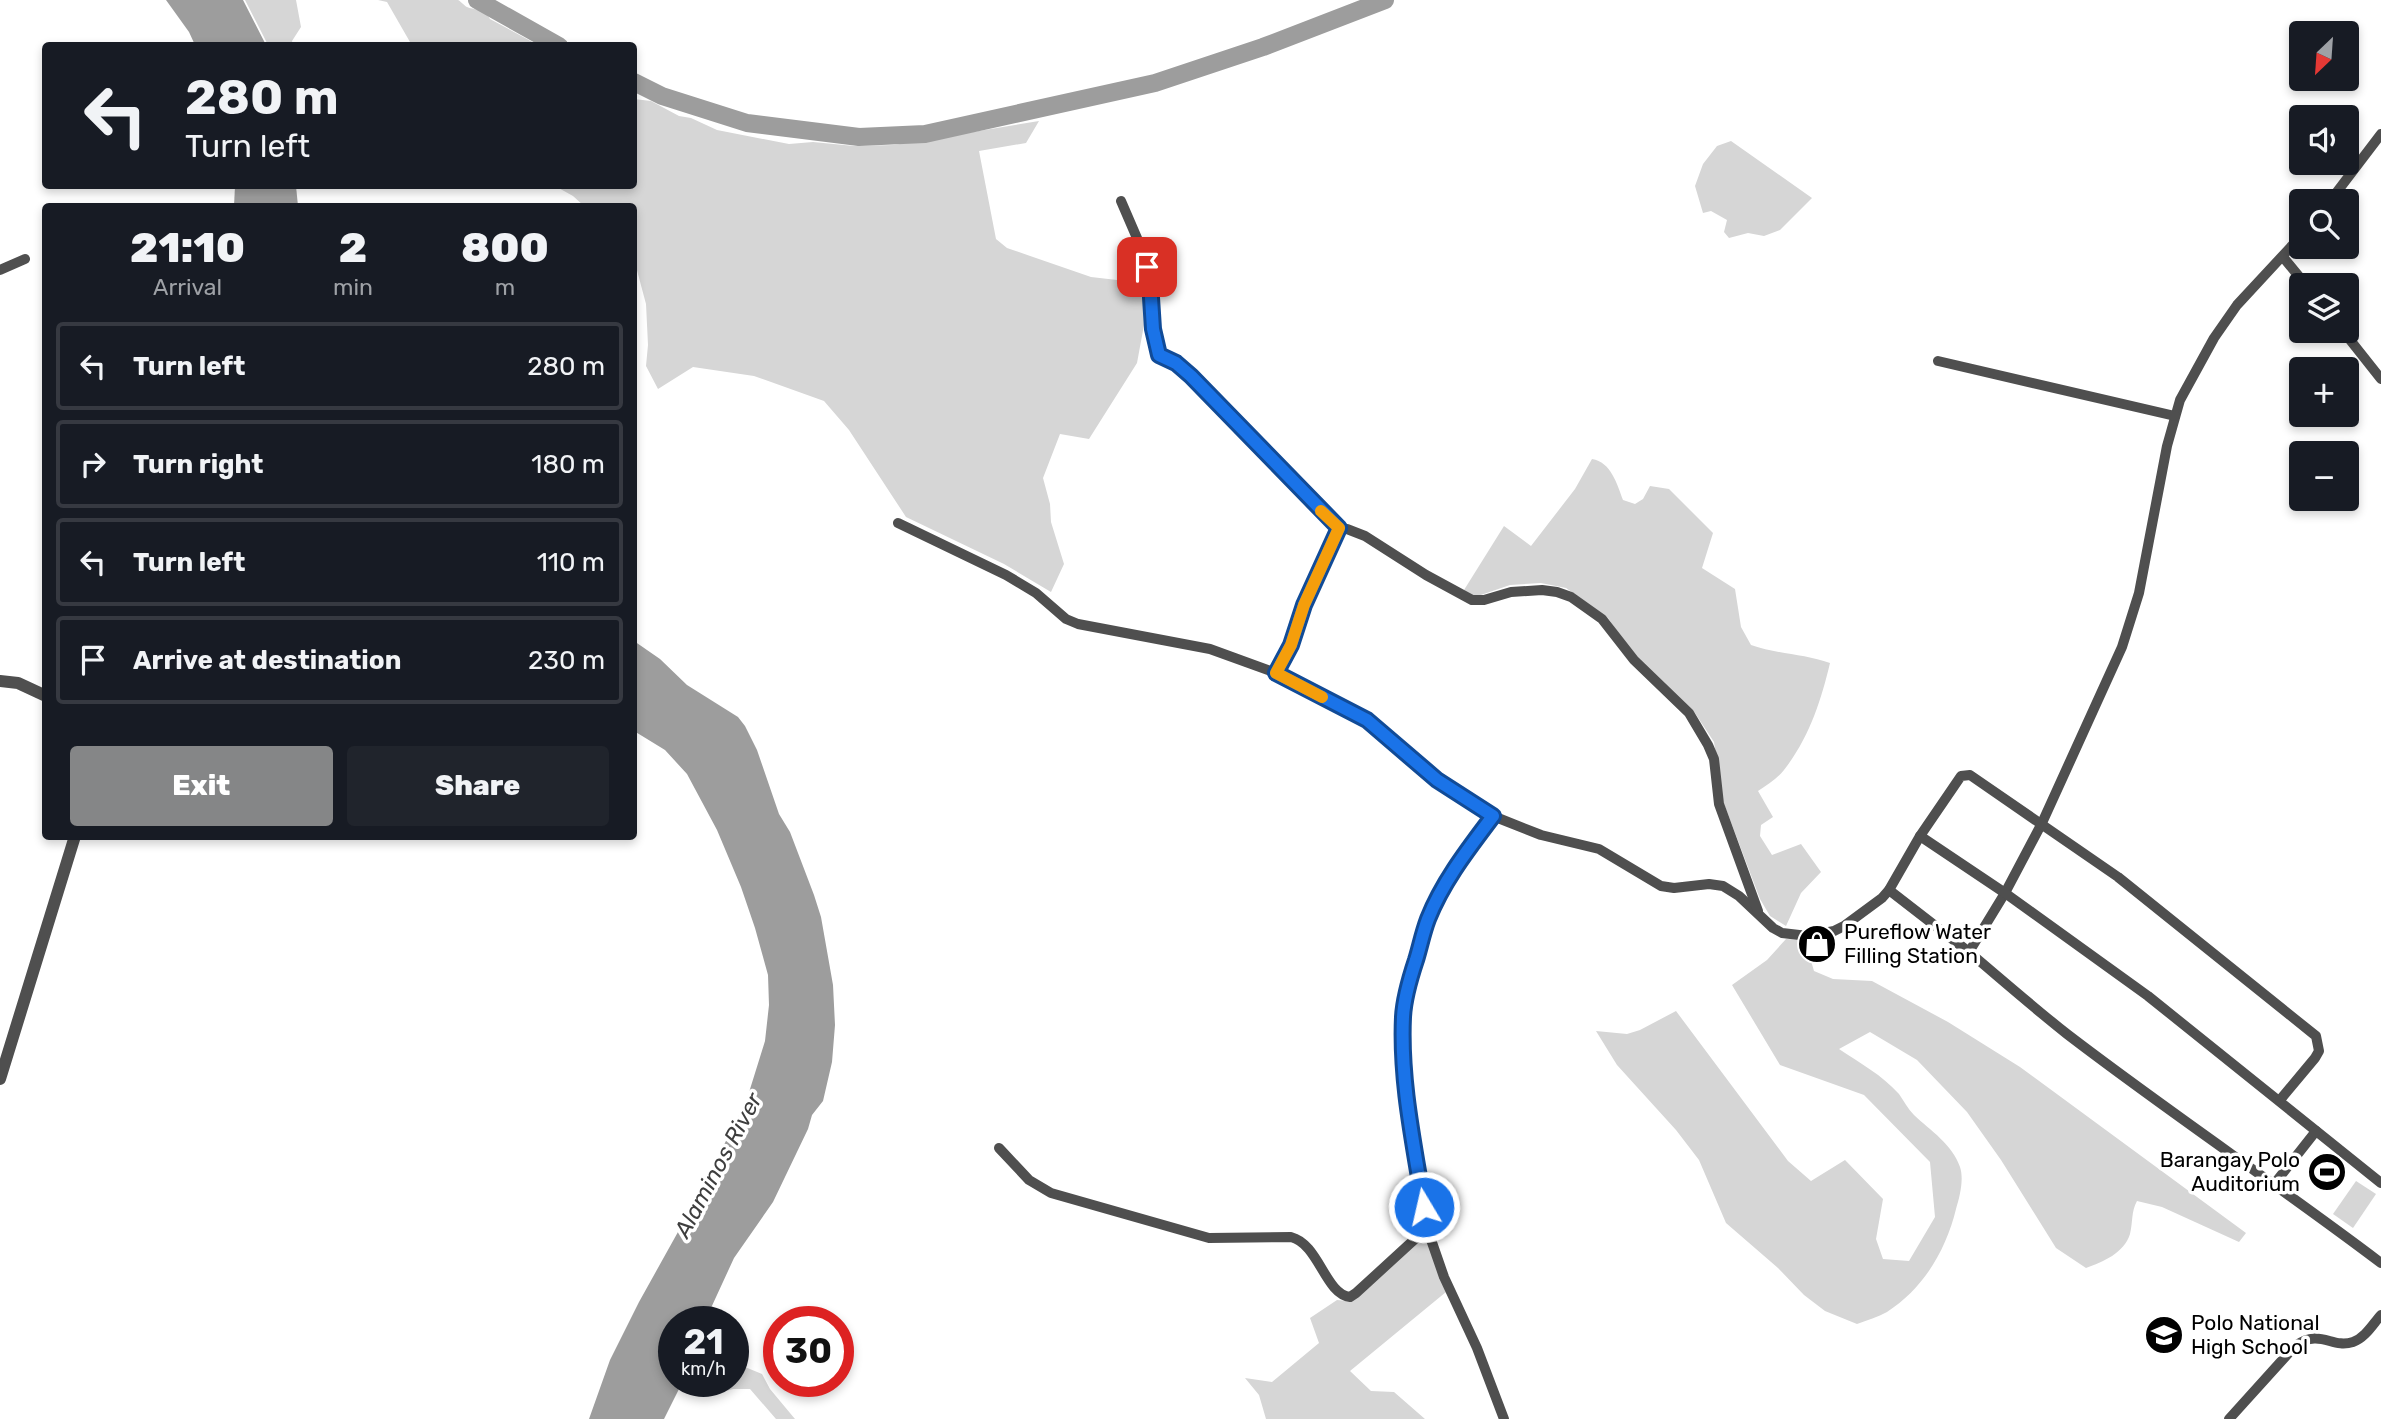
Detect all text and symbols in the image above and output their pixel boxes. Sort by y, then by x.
north arrow [2289,21,2359,91]
map controls [2289,21,2359,511]
text: 280 m [185,68,339,126]
icon: left [70,70,161,161]
button: sound [2289,105,2359,175]
text: Turn left [185,127,310,165]
button: search [2289,189,2359,259]
text: 21:10 [130,223,245,273]
text: 2 [339,223,367,273]
text: 800 [461,223,549,273]
pin [1117,237,1177,297]
icon: arrive [1128,248,1166,286]
text: Arrival [153,273,222,301]
text: min [333,273,373,301]
text: m [495,273,515,301]
button: layers [2289,273,2359,343]
icon: left [74,347,112,385]
text: Turn left [133,351,245,382]
text: 280 m [527,351,605,382]
button: + [2289,357,2359,427]
button: − [2289,441,2359,511]
icon: right [74,445,112,483]
text: Turn right [133,449,263,480]
text: 180 m [531,449,605,480]
icon: left [74,543,112,581]
text: Turn left [133,547,245,578]
text: 110 m [537,547,605,578]
icon: arrive [74,641,112,679]
text: Arrive at destination [133,645,401,676]
text: 230 m [528,645,605,676]
button: Exit [70,746,333,826]
button: Share [347,746,609,826]
place label: Pureflow Water Filling Station [1844,919,1991,968]
shop icon: Pureflow Water Filling Station [1796,923,1838,965]
water label: Alaminos River [668,1087,768,1243]
place label: Barangay Polo Auditorium [2160,1147,2300,1196]
sports icon: Barangay Polo Auditorium [2306,1151,2348,1193]
position arrow [1387,1170,1461,1244]
speed limit sign: 30 [763,1306,854,1397]
place label: Polo National High School [2191,1310,2320,1359]
school or university icon: Polo National High School [2143,1314,2185,1356]
text: 21 [683,1321,724,1363]
text: km/h [681,1358,726,1380]

